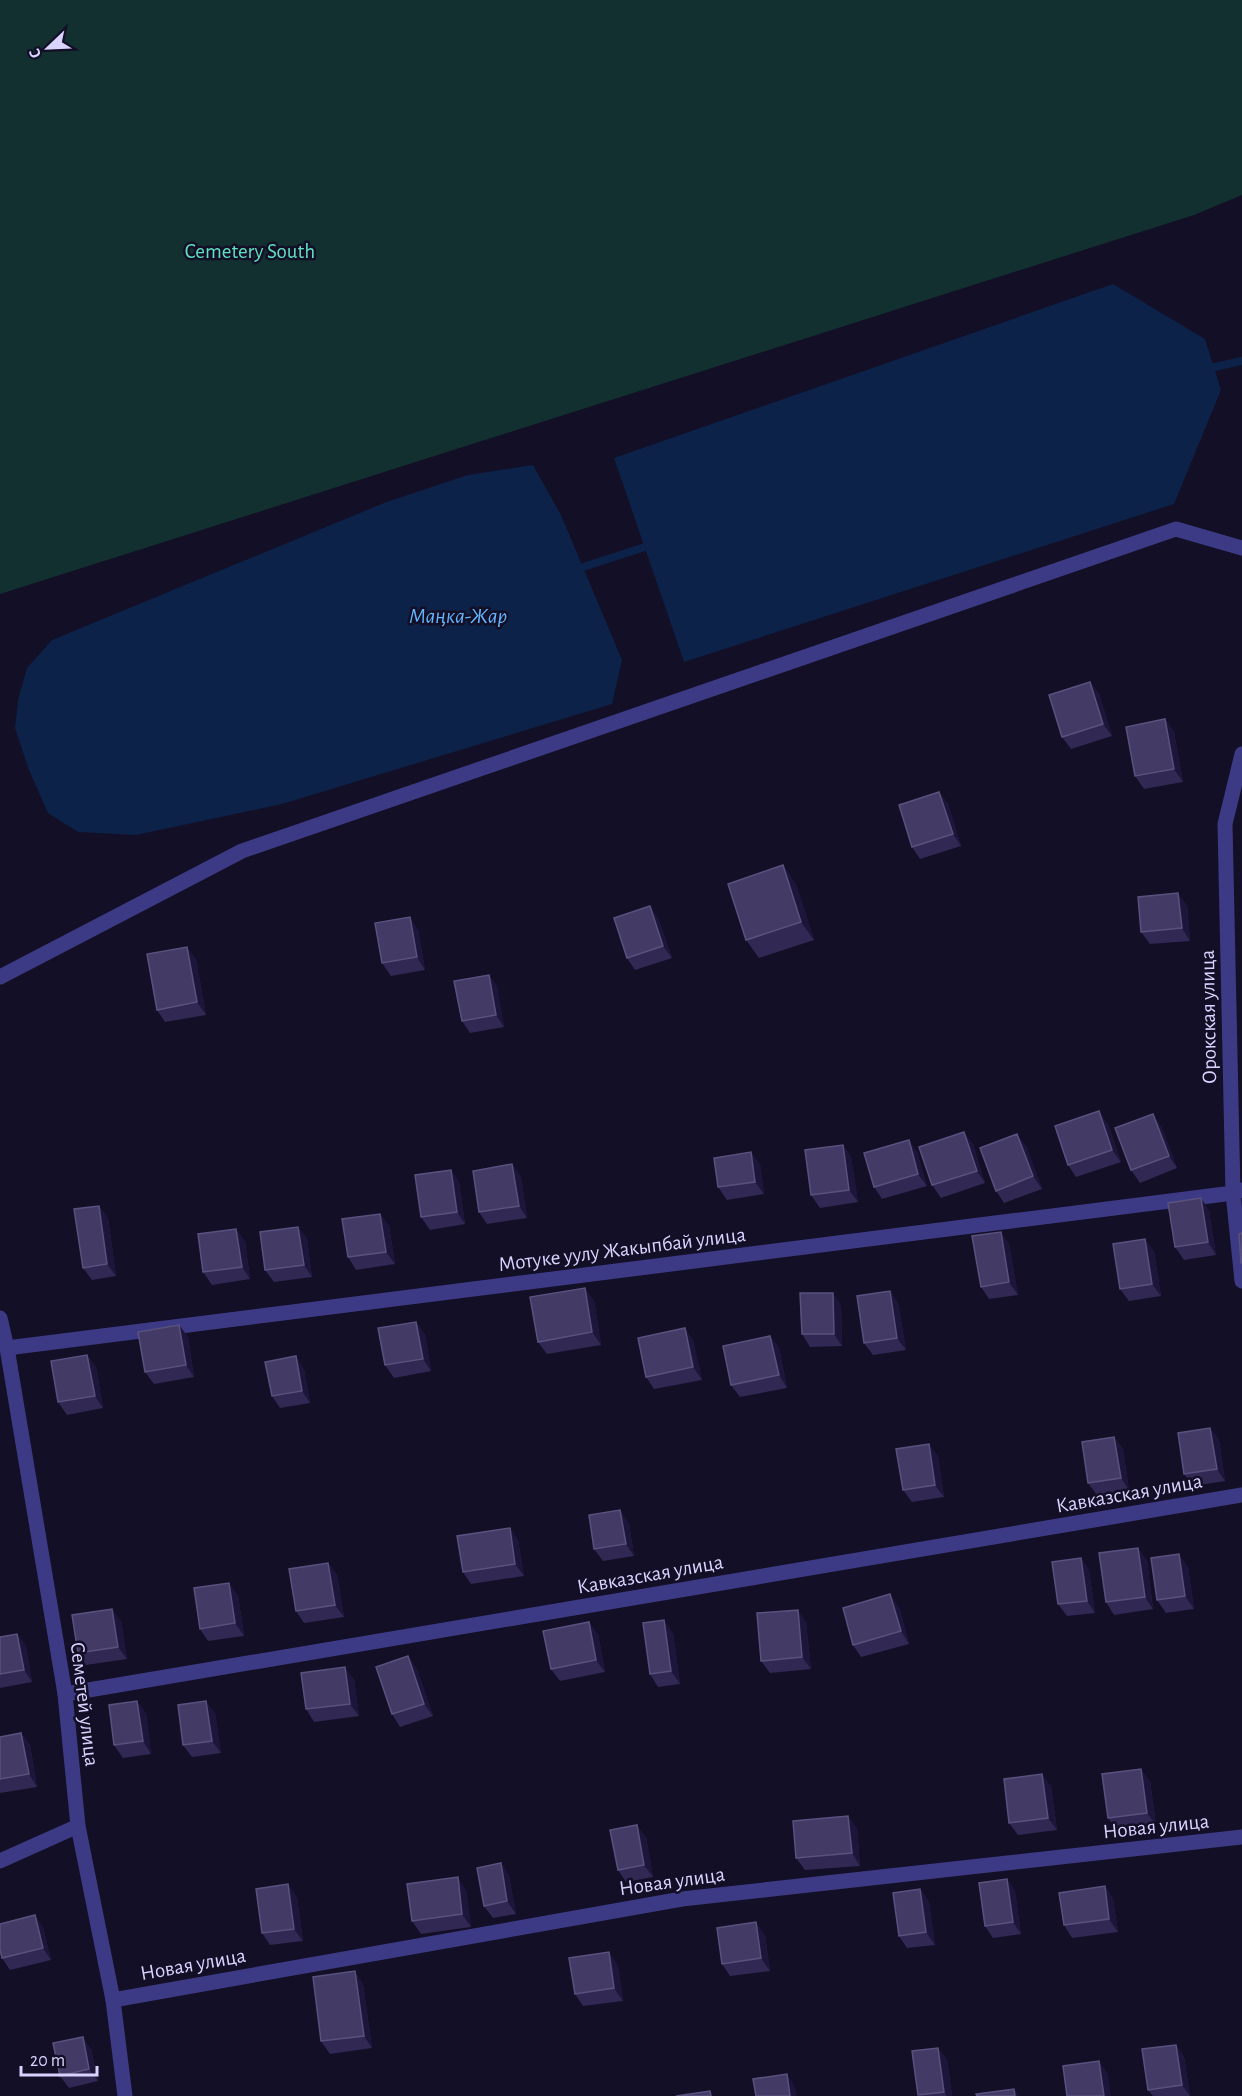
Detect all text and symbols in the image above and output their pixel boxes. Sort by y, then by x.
north arrow [18,18,78,78]
text: С [26,46,44,61]
park label: Cemetery South [185,241,315,262]
water label: Маңка-Жар [409,605,507,628]
street label: Орокская улица [1197,949,1220,1084]
street label: Мотуке уулу Жакыпбай улица [497,1224,747,1275]
street label: Кавказская улица [1054,1470,1204,1517]
street label: Кавказская улица [575,1551,725,1598]
street label: Семетей улица [66,1641,103,1768]
street label: Новая улица [1102,1810,1211,1843]
street label: Новая улица [618,1864,727,1899]
street label: Новая улица [139,1945,248,1984]
scale bar [21,2039,98,2077]
text: 20 m [30,2052,65,2070]

